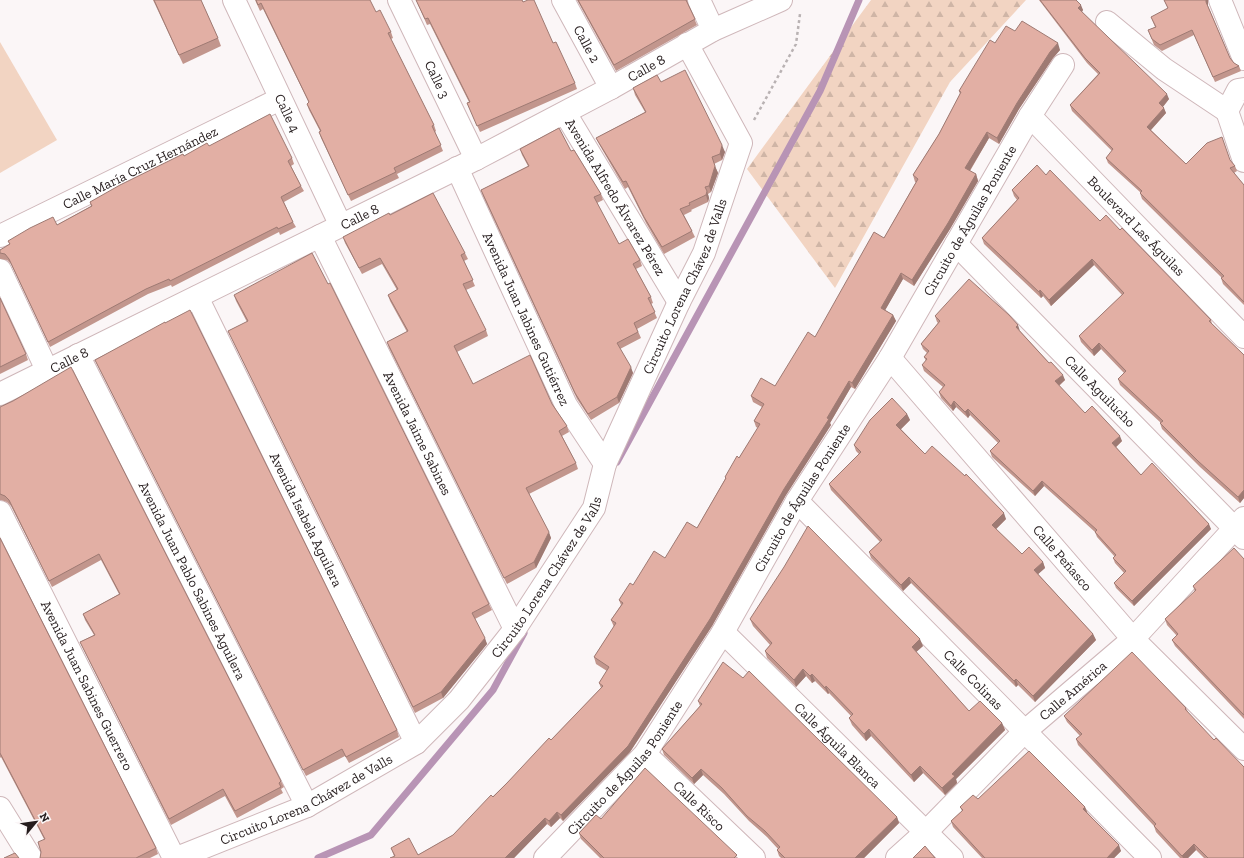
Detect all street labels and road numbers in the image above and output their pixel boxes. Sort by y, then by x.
street label: Calle 2 [570,22,604,66]
street label: Calle 8 [624,50,668,85]
street label: Calle 3 [421,58,454,101]
street label: Calle 4 [271,91,304,135]
street label: Avenida Alfredo Álvarez Pérez [562,115,670,279]
street label: Calle María Cruz Hernández [60,122,221,213]
street label: Circuito de Águilas Poniente [919,142,1020,299]
street label: Boulevard Las Águilas [1084,172,1189,279]
street label: Circuito Lorena Chávez de Valls [639,196,730,377]
street label: Calle 8 [338,200,382,233]
street label: Avenida Juan Jabines Gutiérrez [479,229,574,409]
street label: Calle 8 [47,343,91,377]
street label: Calle Aguilucho [1061,352,1139,431]
street label: Avenida Jaime Sabines [380,368,456,498]
street label: Circuito de Águilas Poniente [750,420,854,575]
street label: Avenida Isabela Aguilera [266,450,347,590]
street label: Avenida Juan Pablo Sabines Aguilera [135,479,250,683]
street label: Circuito Lorena Chávez de Valls [487,495,605,661]
street label: Calle Peñasco [1029,521,1096,594]
street label: Avenida Juan Sabines Guerrero [37,597,137,773]
street label: Calle Colinas [940,646,1007,713]
street label: Calle América [1035,657,1110,724]
street label: Circuito de Águilas Poniente [563,697,686,838]
street label: Calle Águila Blanca [791,699,885,792]
street label: Circuito Lorena Chávez de Valls [217,750,395,848]
street label: Calle Risco [670,777,729,835]

